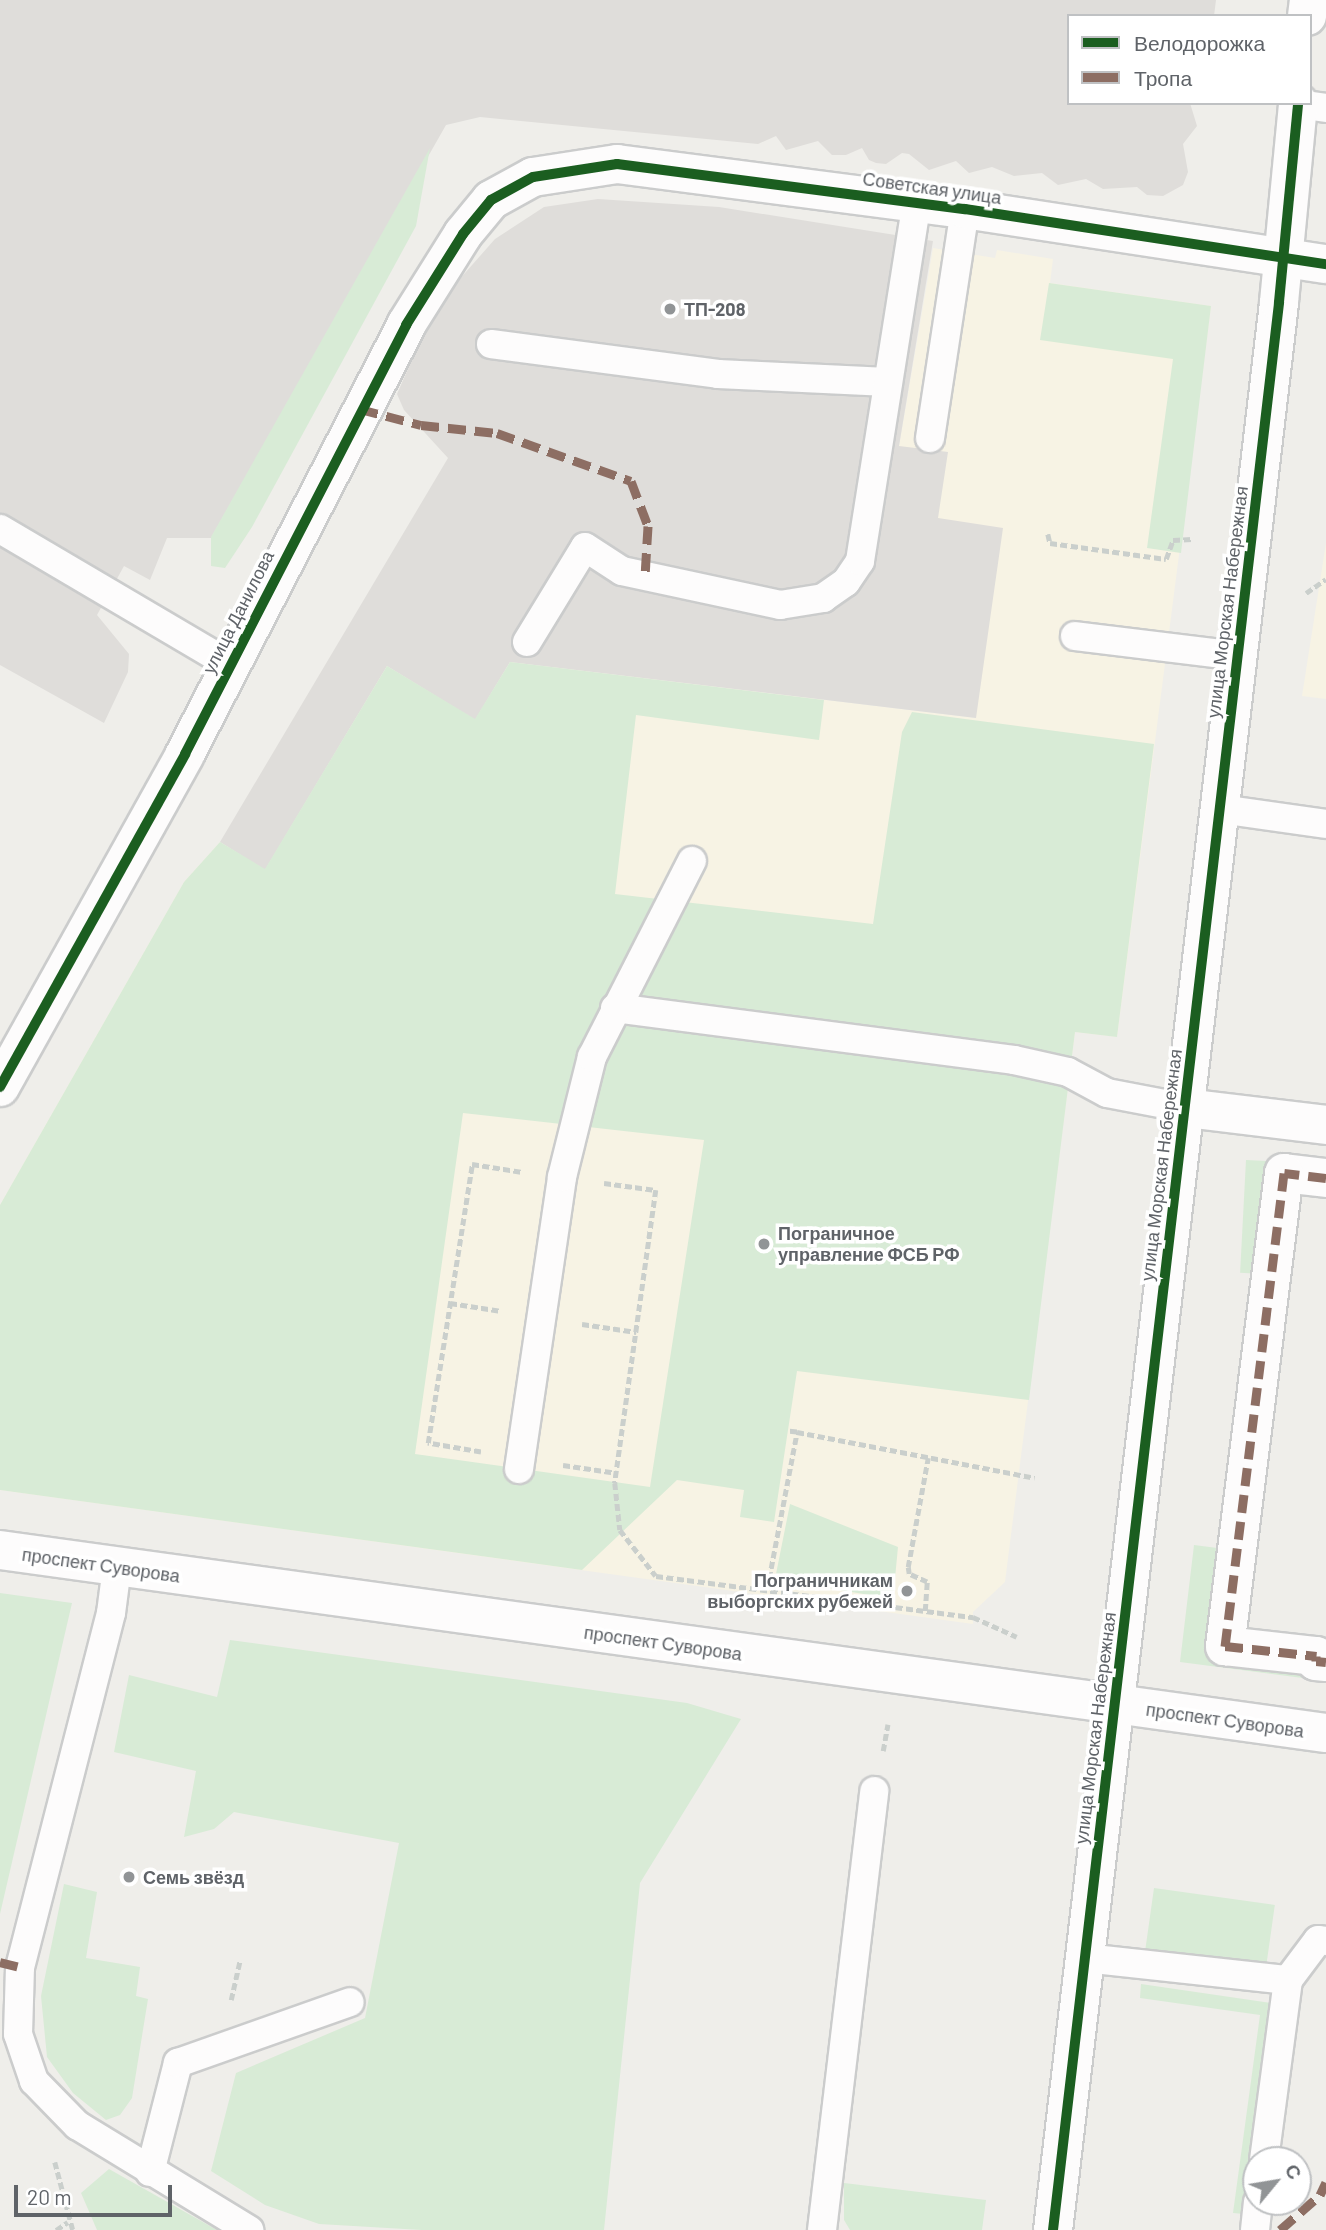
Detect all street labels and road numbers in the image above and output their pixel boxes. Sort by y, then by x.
street label: Советская улица [861,168,1003,208]
street label: улица Морская Набережная [1202,485,1252,719]
street label: улица Данилова [198,547,278,677]
street label: улица Морская Набережная [1136,1048,1186,1282]
street label: проспект Суворова [21,1543,181,1587]
street label: улица Морская Набережная [1070,1611,1120,1845]
street label: проспект Суворова [583,1621,743,1665]
street label: проспект Суворова [1145,1698,1305,1742]

